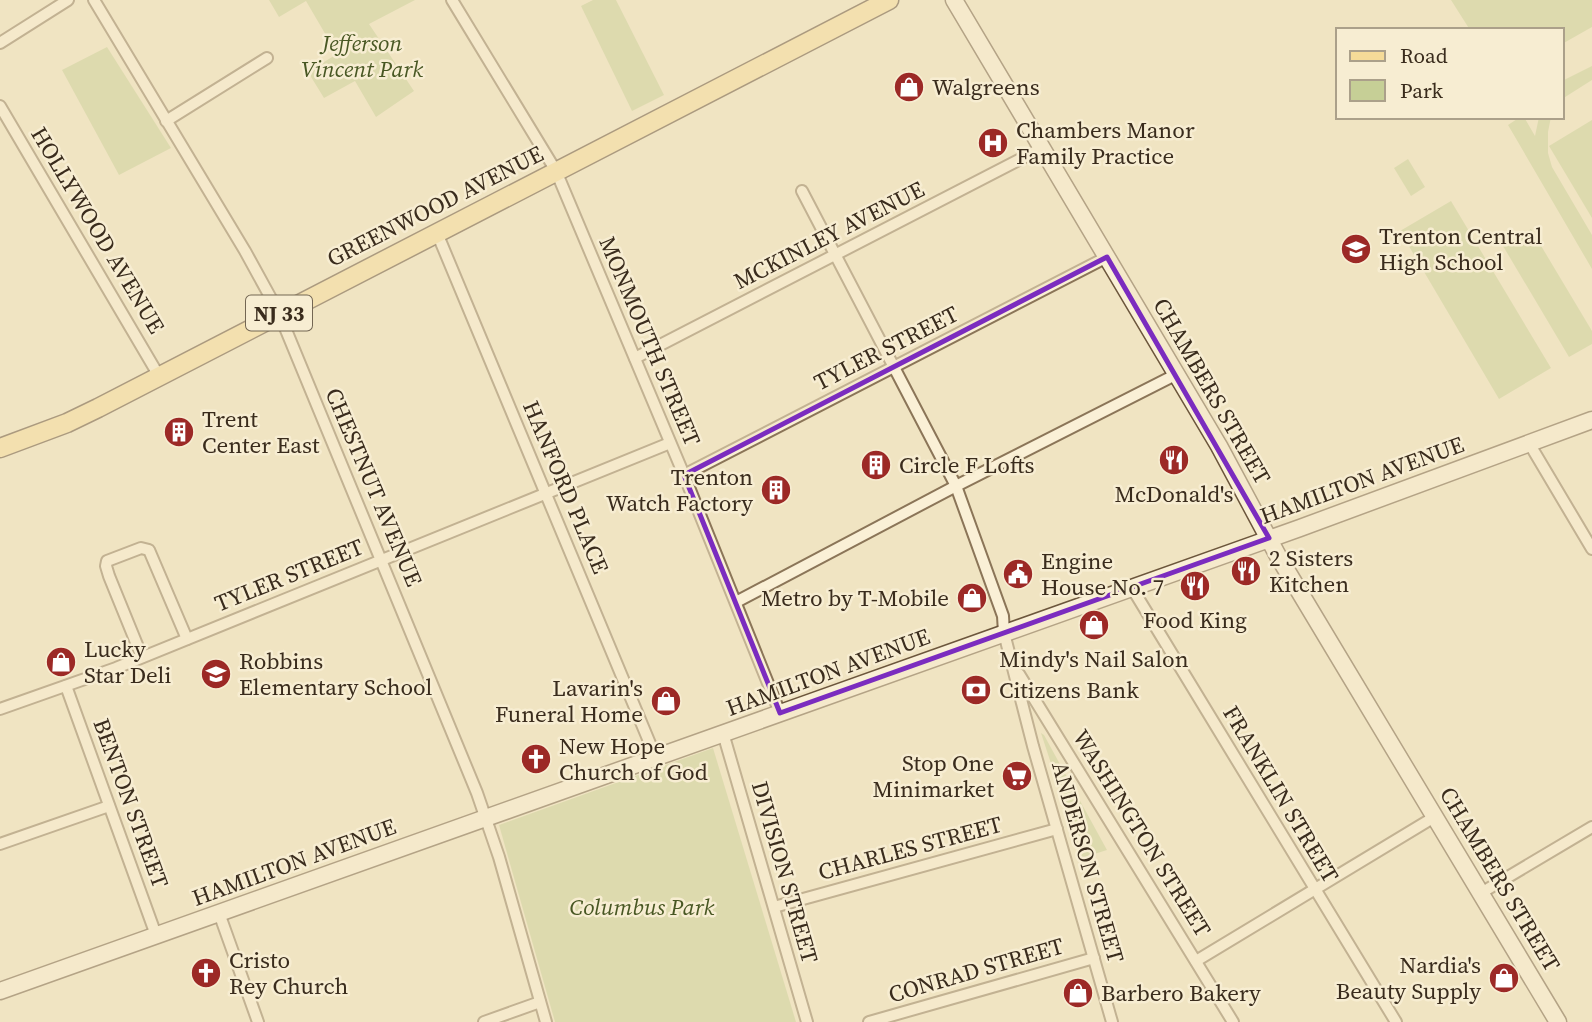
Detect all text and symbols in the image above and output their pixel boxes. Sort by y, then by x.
park label: Jefferson Vincent Park [301,27,423,85]
legend [1336,28,1564,119]
text: Road [1400,41,1448,70]
shop icon: Walgreens [892,70,926,104]
place label: Walgreens [932,71,1040,103]
text: Park [1400,76,1444,105]
place label: Chambers Manor Family Practice [1016,114,1195,172]
street label: HOLLYWOOD AVENUE [23,121,173,340]
hospital icon: Chambers Manor Family Practice [976,126,1010,160]
street label: GREENWOOD AVENUE [321,137,549,274]
street label: MCKINLEY AVENUE [728,173,930,297]
place label: Trenton Central High School [1379,220,1542,278]
street label: MONMOUTH STREET [591,231,709,451]
school or university icon: Trenton Central High School [1339,232,1373,266]
street label: CHAMBERS STREET [1146,292,1278,490]
road number: NJ 33 [246,296,312,330]
street label: TYLER STREET [808,298,964,398]
street label: CHESTNUT AVENUE [318,383,430,591]
street label: HANFORD PLACE [515,396,617,579]
place label: Trent Center East [202,403,320,461]
building icon: Trent Center East [162,415,196,449]
street label: HAMILTON AVENUE [1256,428,1468,532]
restaurant icon: McDonald's [1157,443,1191,477]
building icon: Circle F Lofts [859,448,893,482]
place label: Circle F Lofts [899,449,1035,481]
place label: Trenton Watch Factory [606,461,753,519]
building icon: Trenton Watch Factory [759,473,793,507]
place label: McDonald's [1115,478,1233,510]
street label: TYLER STREET [210,531,368,619]
place label: 2 Sisters Kitchen [1269,542,1353,600]
place label: Engine House No. 7 [1041,545,1164,603]
restaurant icon: 2 Sisters Kitchen [1229,554,1263,588]
public building icon: Engine House No. 7 [1001,557,1035,591]
restaurant icon: Food King [1178,569,1212,603]
shop icon: Metro by T-Mobile [955,581,989,615]
place label: Metro by T-Mobile [761,582,949,614]
place label: Food King [1143,604,1247,636]
shop icon: Mindy's Nail Salon [1077,608,1111,642]
street label: HAMILTON AVENUE [722,620,934,724]
place label: Lucky Star Deli [84,633,171,691]
place label: Mindy's Nail Salon [999,643,1189,675]
shop icon: Lucky Star Deli [44,645,78,679]
place label: Robbins Elementary School [239,645,432,703]
school or university icon: Robbins Elementary School [199,657,233,691]
place label: Lavarin's Funeral Home [495,672,643,730]
bank icon: Citizens Bank [959,673,993,707]
place label: Citizens Bank [999,674,1139,706]
shop icon: Lavarin's Funeral Home [649,684,683,718]
street label: FRANKLIN STREET [1215,699,1347,889]
street label: BENTON STREET [85,714,177,892]
street label: WASHINGTON STREET [1065,723,1219,943]
place label: New Hope Church of God [559,730,708,788]
church icon: New Hope Church of God [519,742,553,776]
place label: Stop One Minimarket [872,747,995,805]
street label: ANDERSON STREET [1044,758,1132,967]
supermarket icon: Stop One Minimarket [1000,759,1034,793]
street label: DIVISION STREET [744,777,826,967]
street label: CHAMBERS STREET [1432,781,1568,977]
street label: CHARLES STREET [815,808,1006,888]
street label: HAMILTON AVENUE [188,810,400,914]
park label: Columbus Park [570,891,715,923]
street label: CONRAD STREET [885,930,1067,1010]
place label: Cristo Rey Church [229,944,348,1002]
place label: Nardia's Beauty Supply [1336,949,1481,1007]
church icon: Cristo Rey Church [189,956,223,990]
shop icon: Nardia's Beauty Supply [1487,961,1521,995]
shop icon: Barbero Bakery [1061,976,1095,1010]
place label: Barbero Bakery [1101,977,1261,1009]

